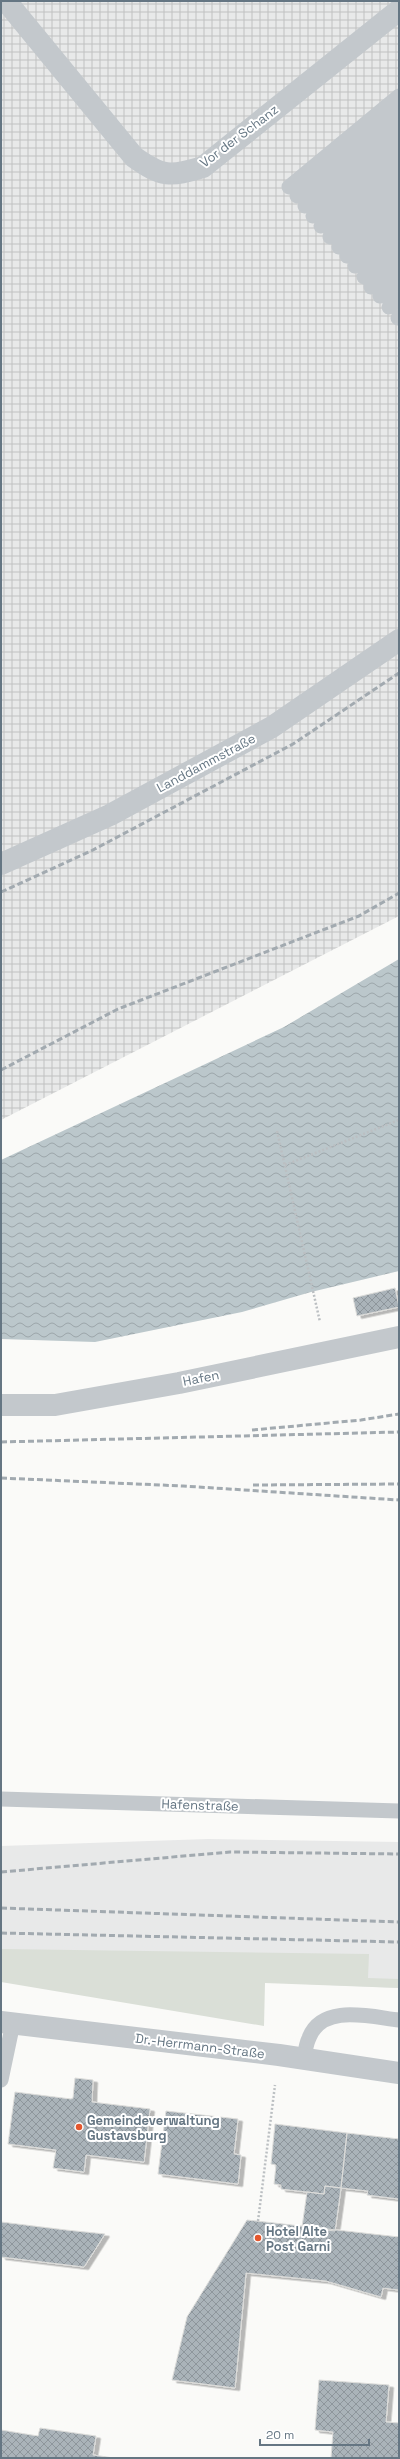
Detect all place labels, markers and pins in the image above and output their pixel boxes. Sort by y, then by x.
place label: Gemeindeverwaltung Gustavsburg [87,2112,220,2144]
marker: Gemeindeverwaltung Gustavsburg [74,2122,84,2132]
place label: Hotel Alte Post Garni [266,2223,330,2255]
marker: Hotel Alte Post Garni [253,2233,263,2243]

